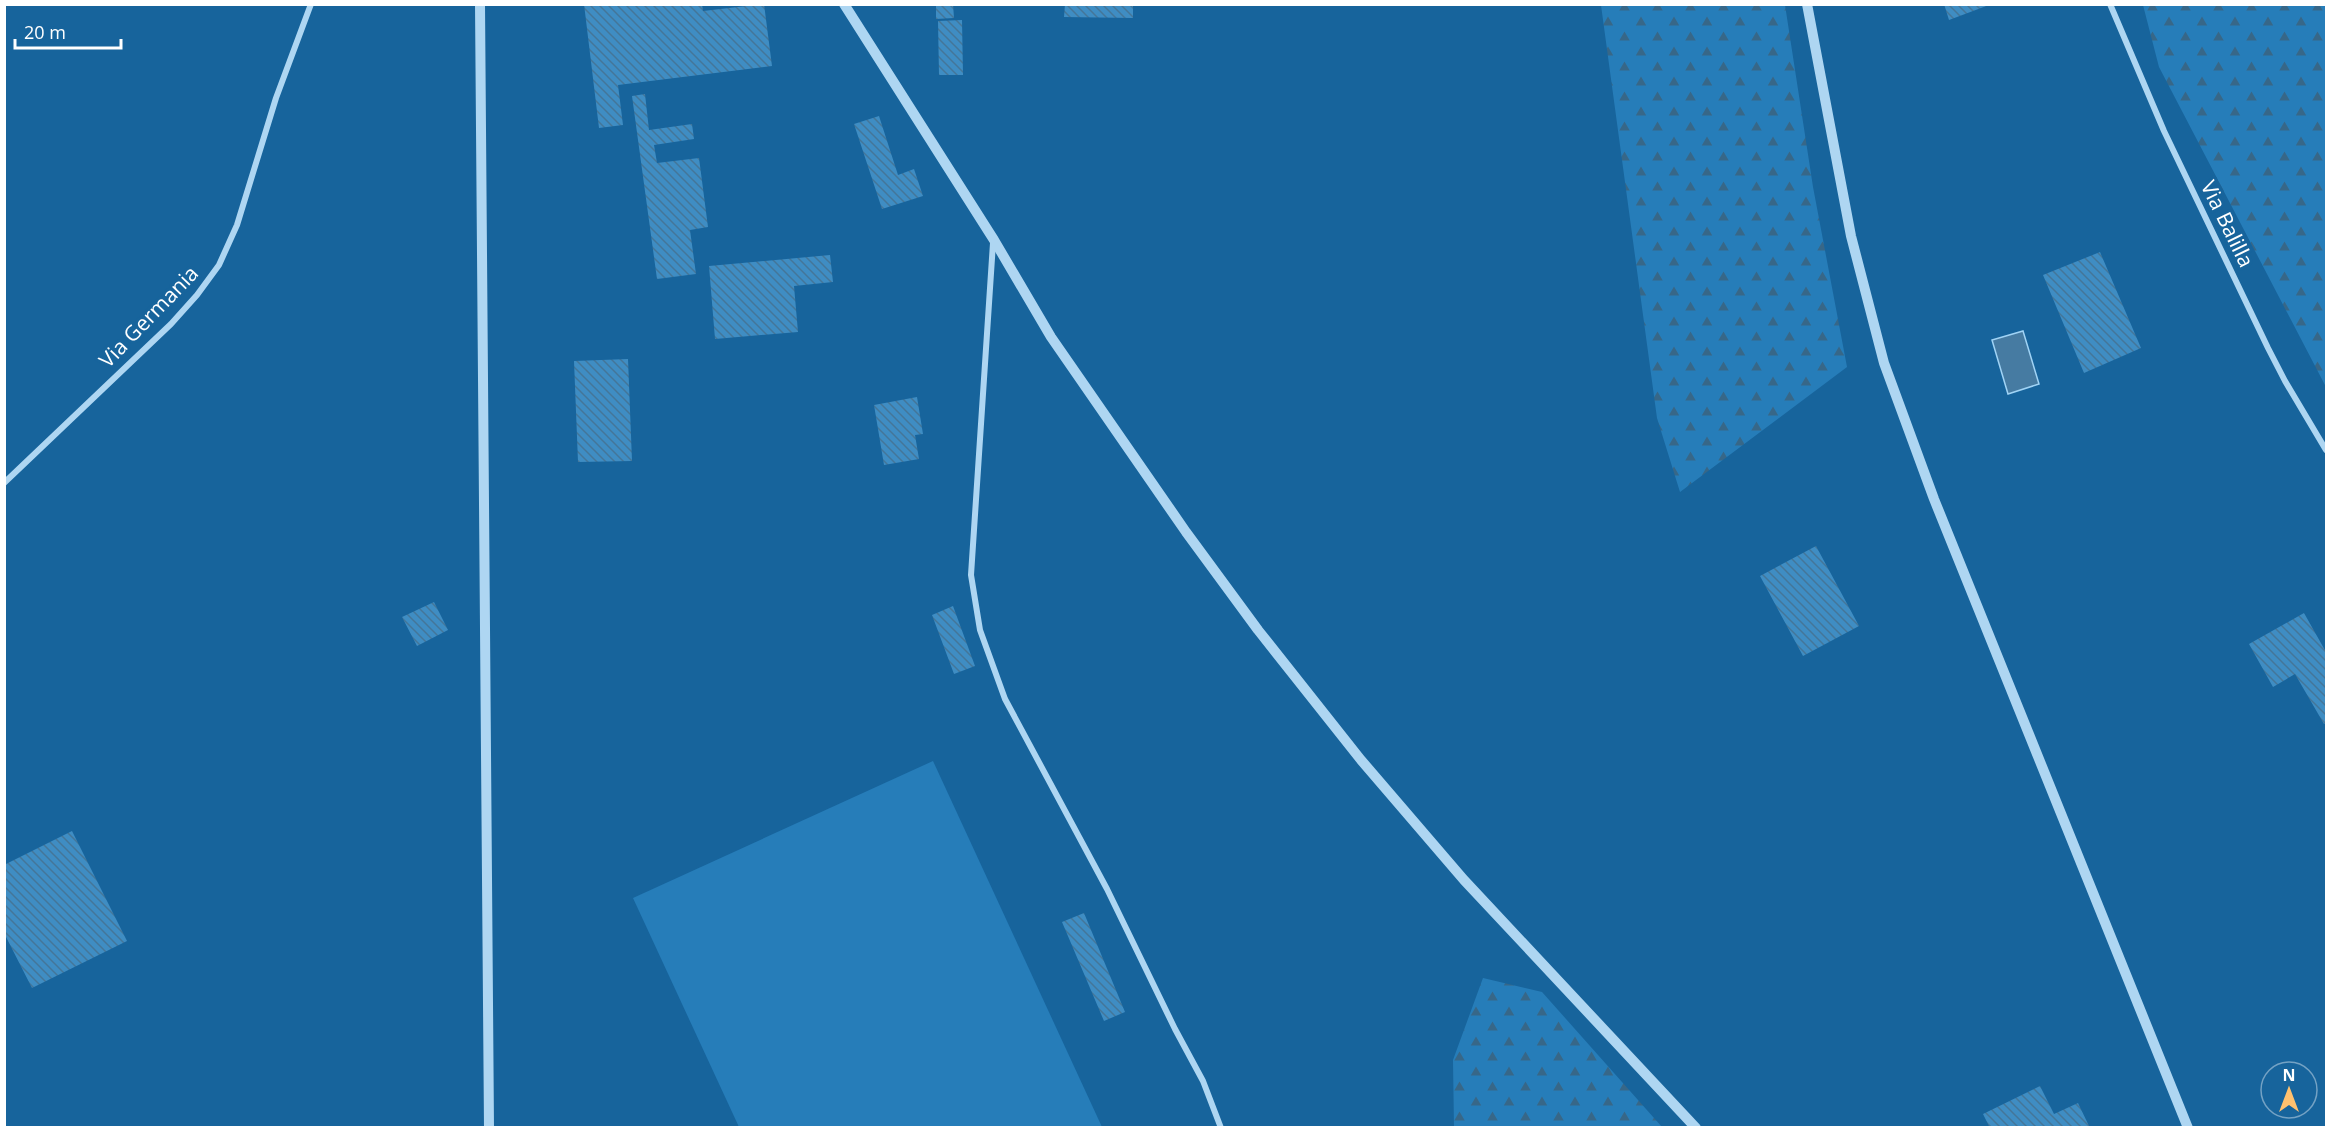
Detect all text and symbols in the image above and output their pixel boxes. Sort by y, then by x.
scale bar [15,12,122,50]
text: 20 m [24,20,66,44]
street label: Via Balilla [2195,176,2261,272]
street label: Via Germania [93,259,204,373]
north arrow [2259,1060,2319,1120]
text: N [2282,1064,2296,1086]

